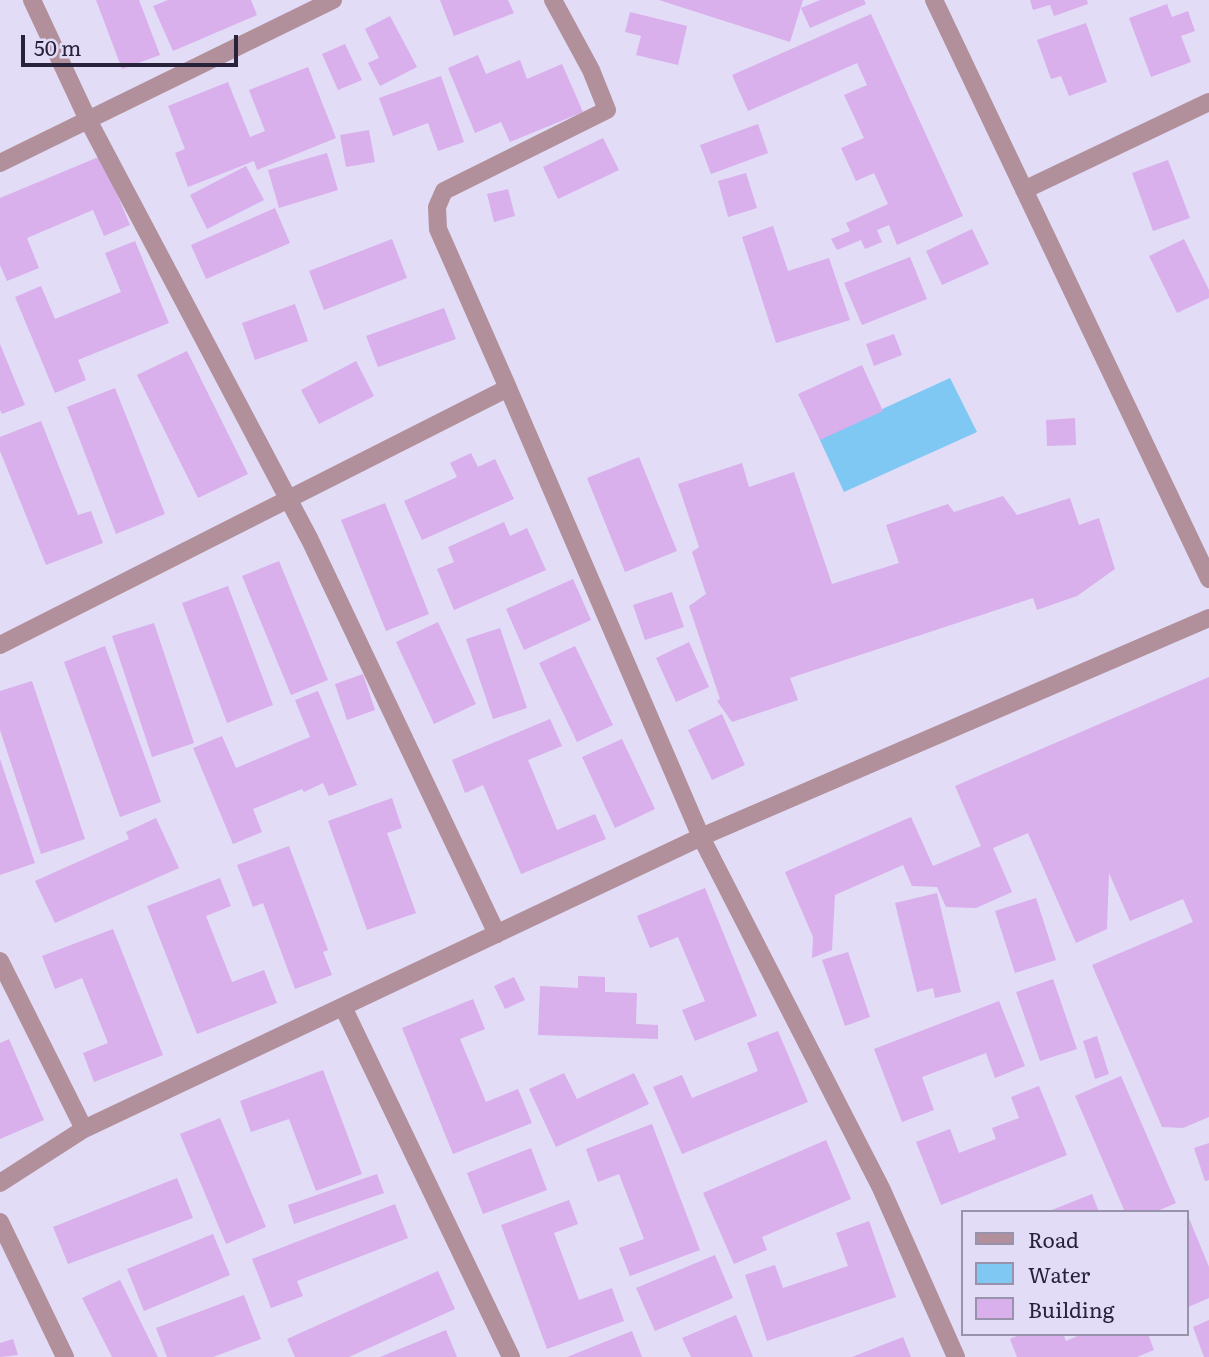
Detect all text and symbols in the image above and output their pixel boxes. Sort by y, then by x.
scale bar [24,21,242,65]
text: 50 m [34,31,81,62]
legend [960,1210,1188,1336]
text: Road [1028,1223,1079,1254]
text: Water [1028,1258,1090,1289]
text: Building [1028,1293,1114,1324]

